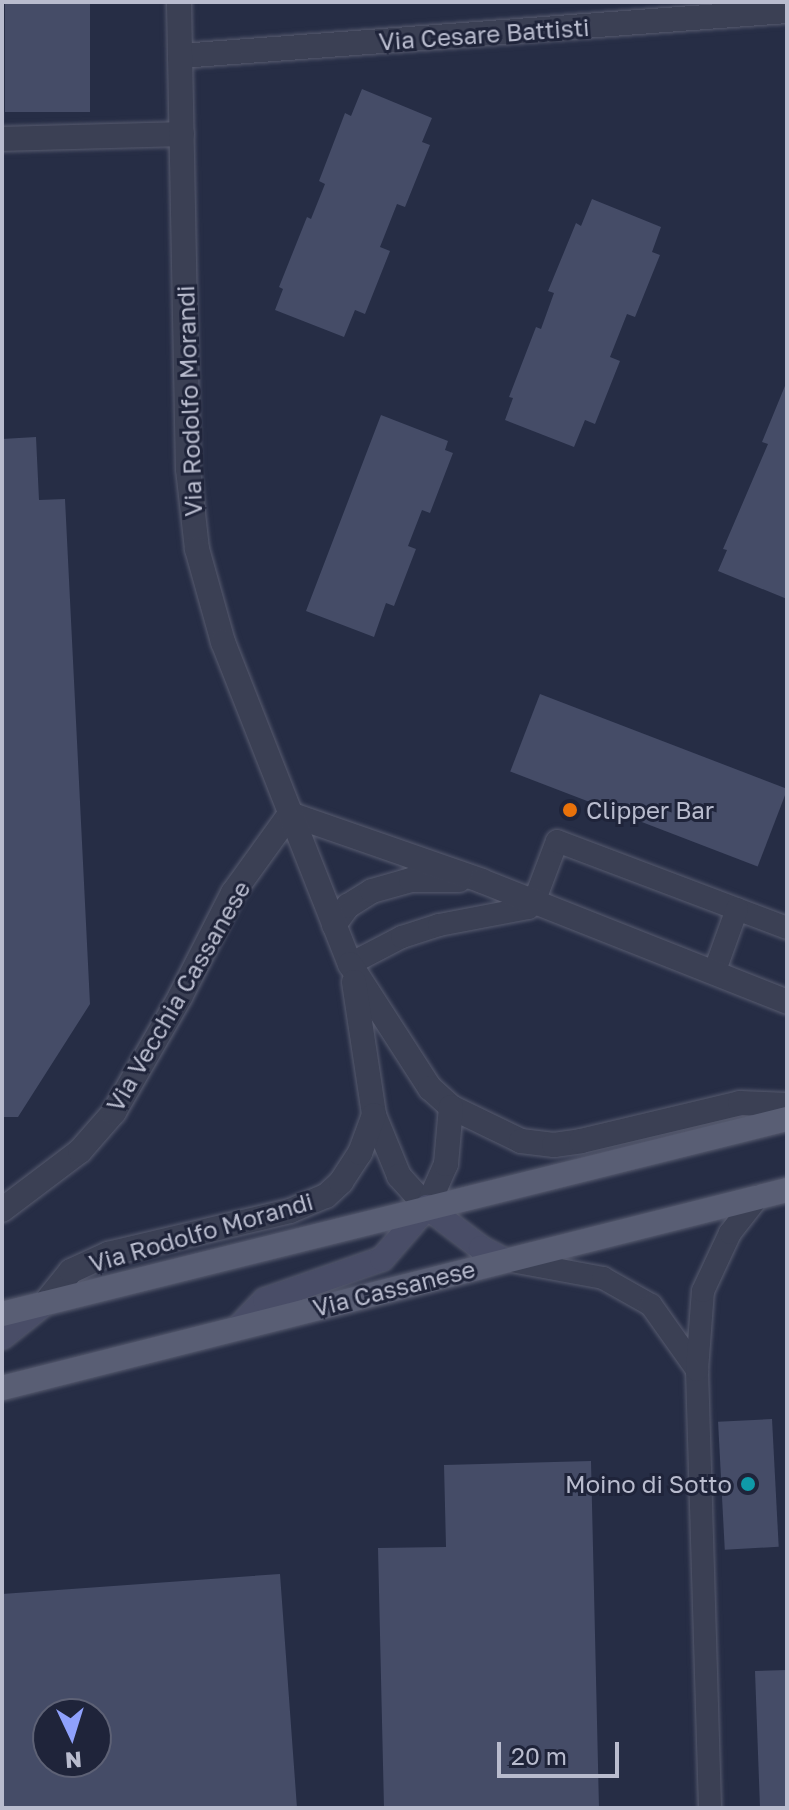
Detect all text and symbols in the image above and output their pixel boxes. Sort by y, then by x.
street label: Via Cesare Battisti [378,12,590,56]
street label: Via Rodolfo Morandi [171,285,207,517]
place label: Clipper Bar [586,796,714,824]
marker: Clipper Bar [561,801,579,819]
street label: Via Vecchia Cassanese [100,875,256,1117]
street label: Via Rodolfo Morandi [86,1186,316,1278]
street label: Via Cassanese [310,1254,478,1322]
place label: Moino di Sotto [565,1470,732,1498]
marker: Moino di Sotto [739,1475,757,1493]
north arrow [32,1698,112,1778]
scale bar [501,1726,623,1776]
text: 20 m [511,1741,567,1770]
text: N [64,1746,83,1774]

